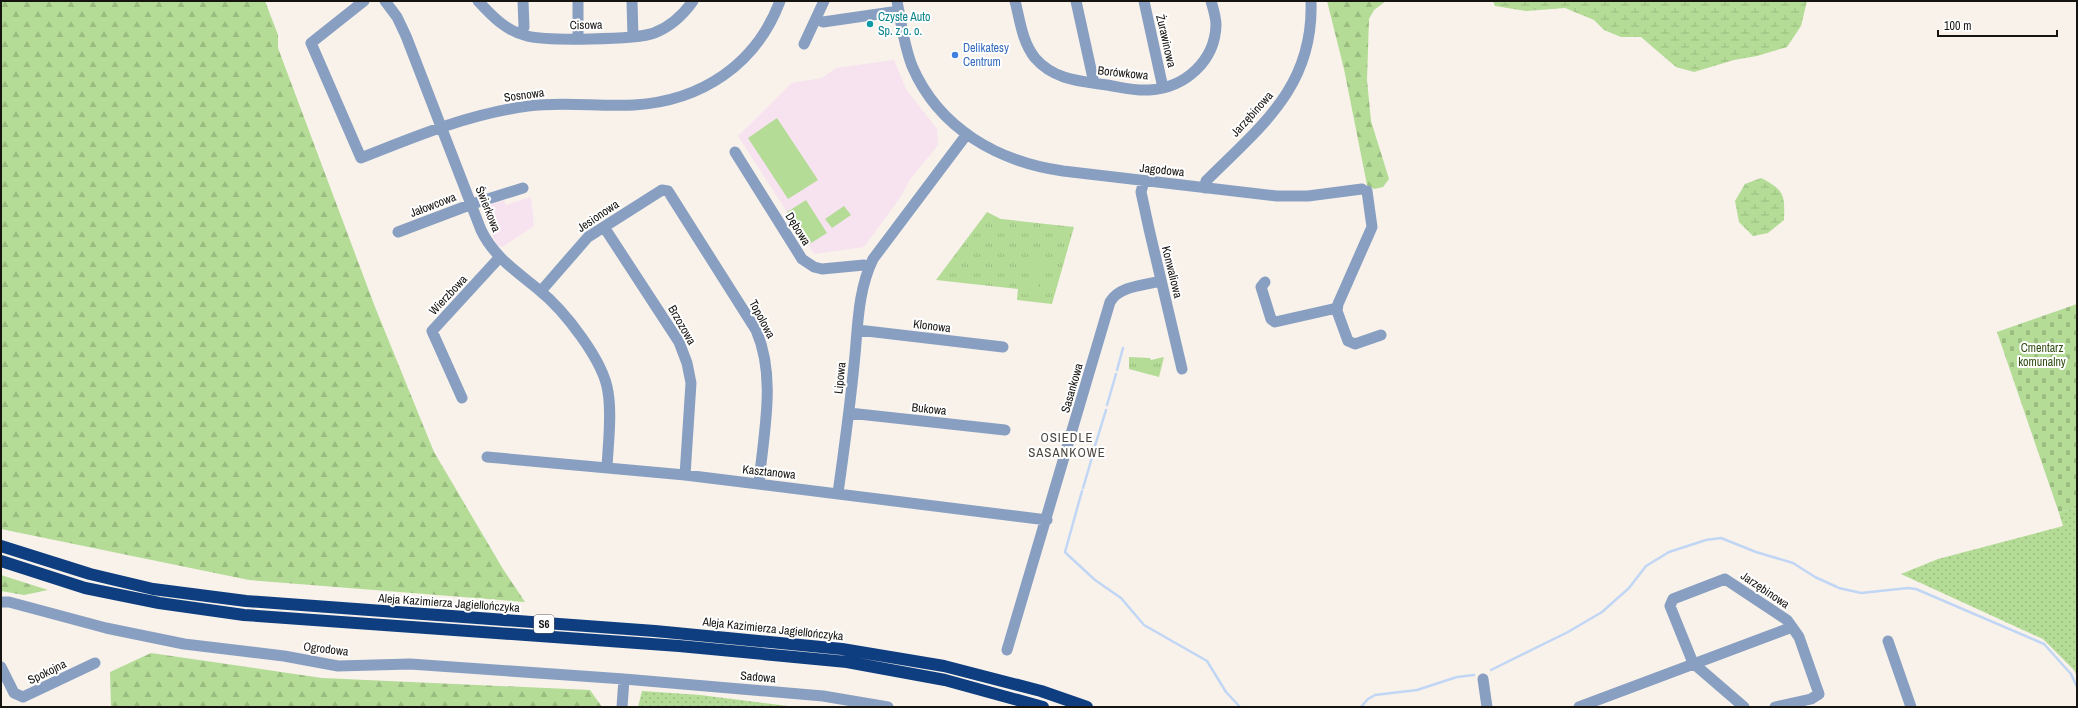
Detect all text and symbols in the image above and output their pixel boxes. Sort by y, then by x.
place label: Czyste Auto Sp. z o. o. [878,9,931,39]
scale bar [1938,12,2057,38]
street label: Żurawinowa [1152,13,1180,69]
street label: Cisowa [569,17,603,33]
text: 100 m [1944,18,1971,34]
marker: Czyste Auto Sp. z o. o. [865,19,875,29]
place label: Delikatesy Centrum [963,40,1009,70]
marker: Delikatesy Centrum [950,50,960,60]
street label: Borówkowa [1097,62,1150,84]
street label: Sosnowa [503,84,546,106]
street label: Jarzębinowa [1227,88,1277,140]
street label: Jagodowa [1139,160,1186,180]
street label: Świerkowa [472,184,505,235]
street label: Jałowcowa [408,189,459,221]
street label: Jesionowa [574,196,622,236]
street label: Dębowa [782,209,815,249]
street label: Konwaliowa [1158,244,1186,300]
street label: Wierzbowa [425,271,471,318]
street label: Topolowa [745,297,779,342]
street label: Brzozowa [664,302,700,348]
street label: Klonowa [912,316,952,336]
park label: Cmentarz komunalny [2018,340,2066,370]
street label: Lipowa [830,361,850,395]
street label: Sasankowa [1057,361,1087,415]
street label: Bukowa [911,399,948,419]
district label: OSIEDLE SASANKOWE [1028,429,1106,461]
street label: Kasztanowa [742,461,797,483]
street label: Jarzębinowa [1737,568,1793,613]
street label: Aleja Kazimierza Jagiellończyka [377,590,521,616]
street label: Aleja Kazimierza Jagiellończyka [701,614,845,644]
road number: S6 [534,615,554,633]
street label: Ogrodowa [302,638,350,660]
street label: Spokojna [25,656,69,688]
street label: Sadowa [740,667,777,687]

